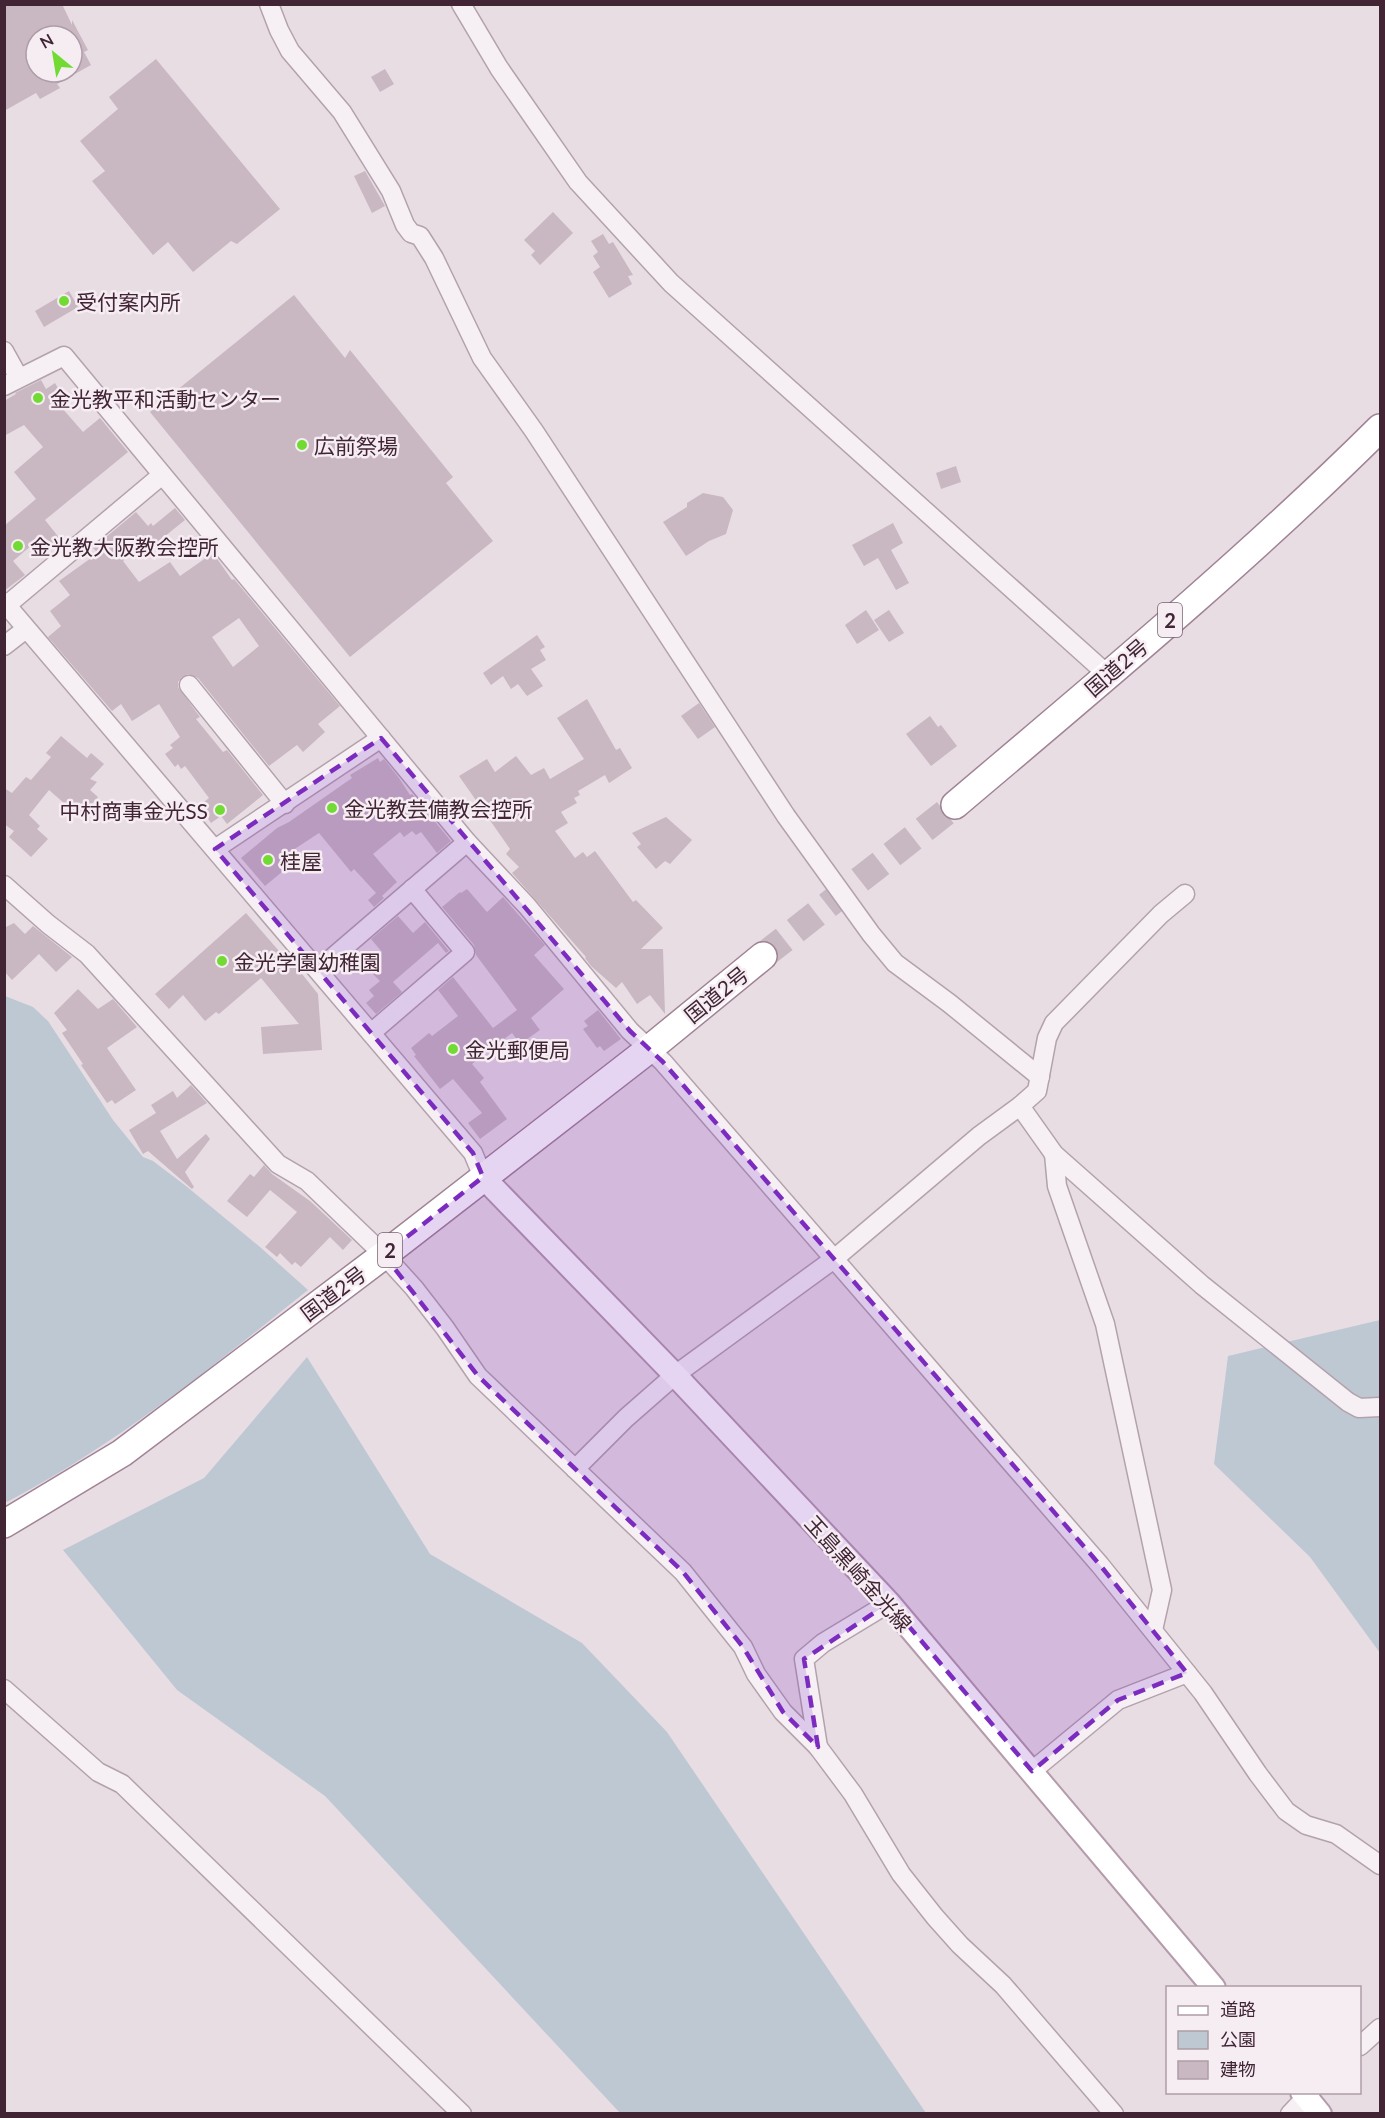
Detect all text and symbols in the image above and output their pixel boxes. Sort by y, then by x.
north arrow [24,24,84,84]
text: N [36,29,56,52]
place label: 受付案内所 [76,289,181,314]
marker: 受付案内所 [57,294,71,308]
place label: 金光教平和活動センター [50,386,281,411]
marker: 金光教平和活動センター [31,391,45,405]
place label: 広前祭場 [314,433,398,458]
marker: 広前祭場 [295,438,309,452]
place label: 金光教大阪教会控所 [30,534,219,559]
marker: 金光教大阪教会控所 [11,539,25,553]
road number: 2 [1158,603,1182,637]
street label: 国道2号 [1079,633,1153,701]
place label: 金光教芸備教会控所 [344,796,533,821]
place label: 中村商事金光SS [59,798,208,823]
marker: 金光教芸備教会控所 [325,801,339,815]
marker: 中村商事金光SS [213,803,227,817]
place label: 桂屋 [280,848,322,873]
marker: 桂屋 [261,853,275,867]
place label: 金光学園幼稚園 [234,949,381,974]
marker: 金光学園幼稚園 [215,954,229,968]
street label: 国道2号 [679,961,753,1027]
place label: 金光郵便局 [465,1037,570,1062]
marker: 金光郵便局 [446,1042,460,1056]
road number: 2 [378,1233,402,1267]
street label: 国道2号 [295,1260,371,1326]
street label: 玉島黒崎金光線 [801,1510,917,1636]
legend [1166,1986,1361,2094]
text: 道路 [1220,1998,1256,2020]
text: 公園 [1220,2028,1256,2050]
text: 建物 [1220,2058,1256,2080]

